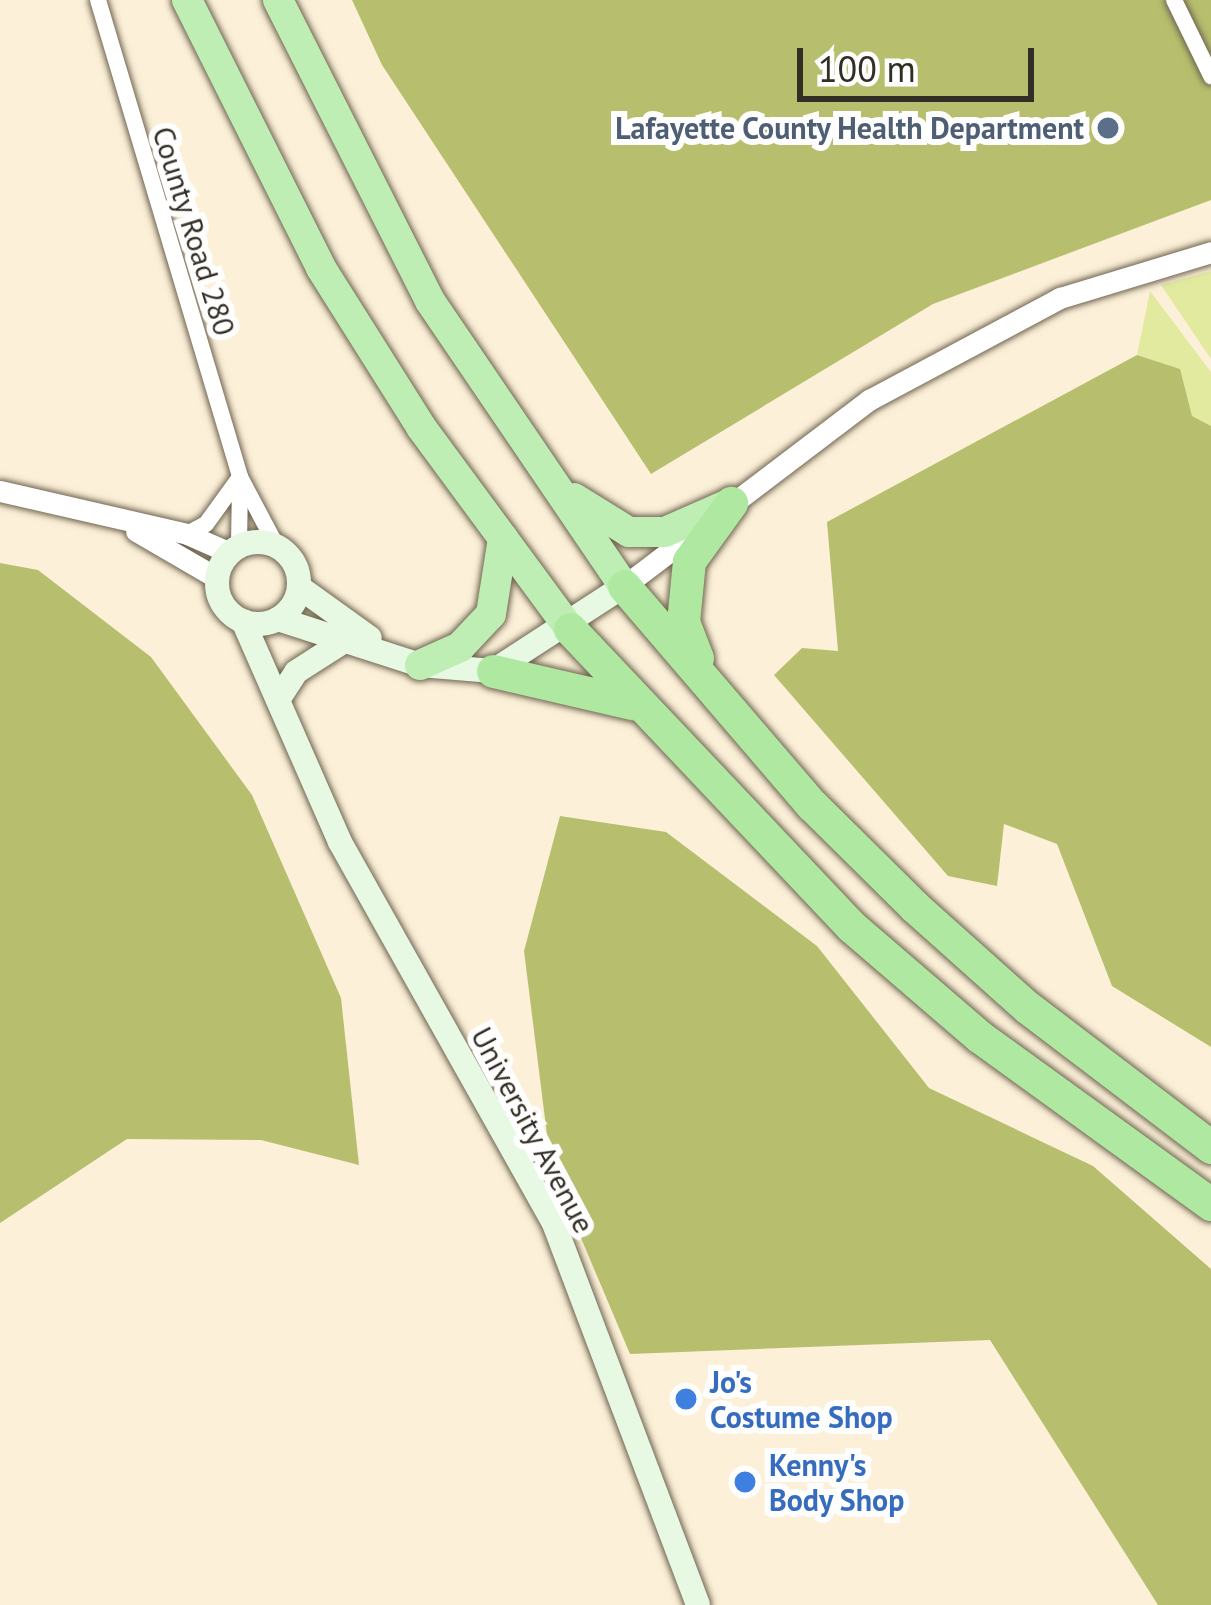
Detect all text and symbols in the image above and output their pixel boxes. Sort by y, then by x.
scale bar [803,24,1040,98]
text: 100 m [818,45,916,92]
place label: Lafayette County Health Department [614,110,1084,146]
marker: Lafayette County Health Department [1095,115,1121,141]
street label: County Road 280 [145,122,243,340]
street label: University Avenue [463,1020,603,1240]
place label: Jo's Costume Shop [710,1364,893,1434]
marker: Jo's Costume Shop [673,1386,699,1412]
place label: Kenny's Body Shop [769,1447,905,1518]
marker: Kenny's Body Shop [732,1469,758,1495]

